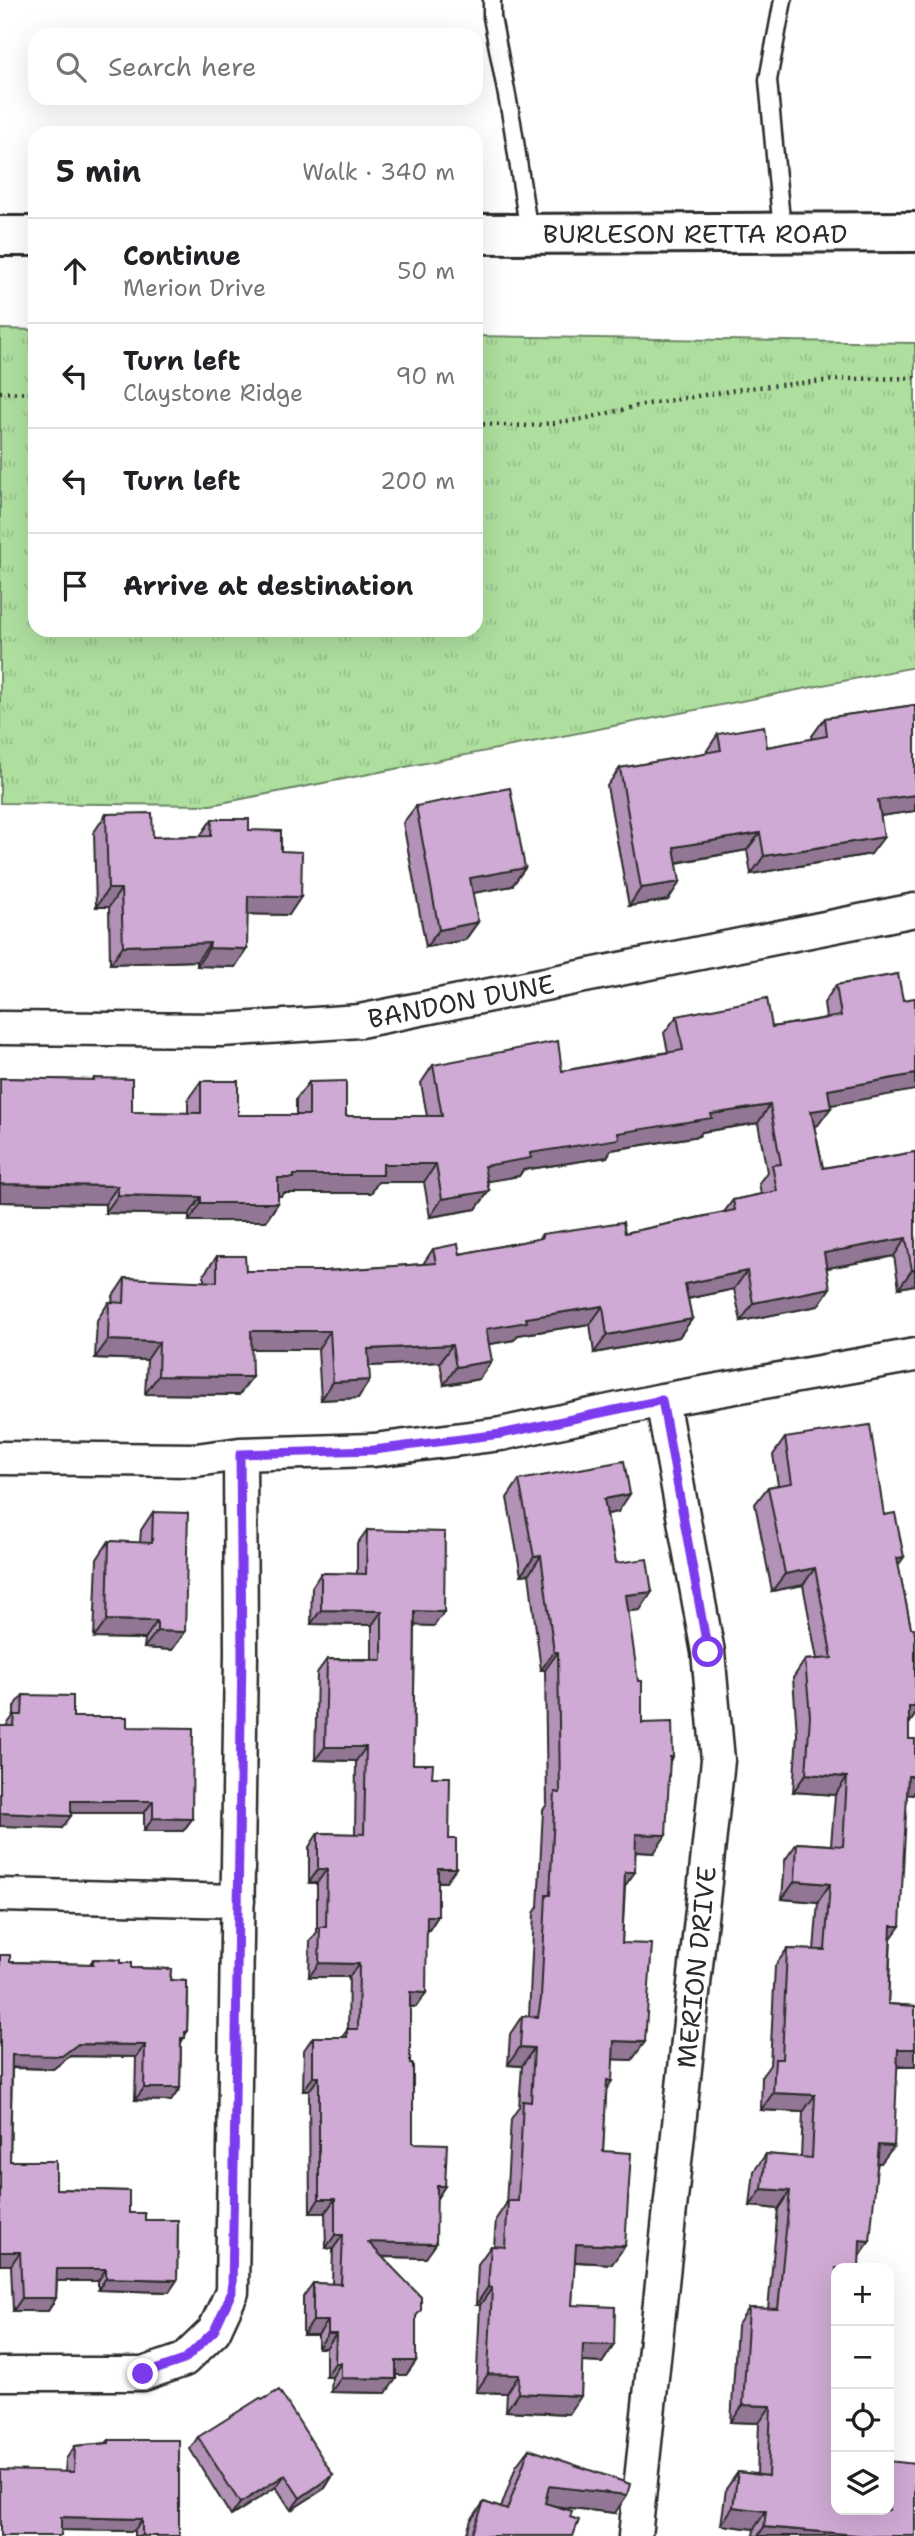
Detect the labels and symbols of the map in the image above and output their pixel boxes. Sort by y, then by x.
street label: BURLESON RETTA ROAD [543,216,847,251]
street label: BANDON DUNE [365,966,557,1036]
route start [692,1636,723,1667]
street label: MERION DRIVE [668,1864,724,2070]
route end [127,2358,158,2389]

